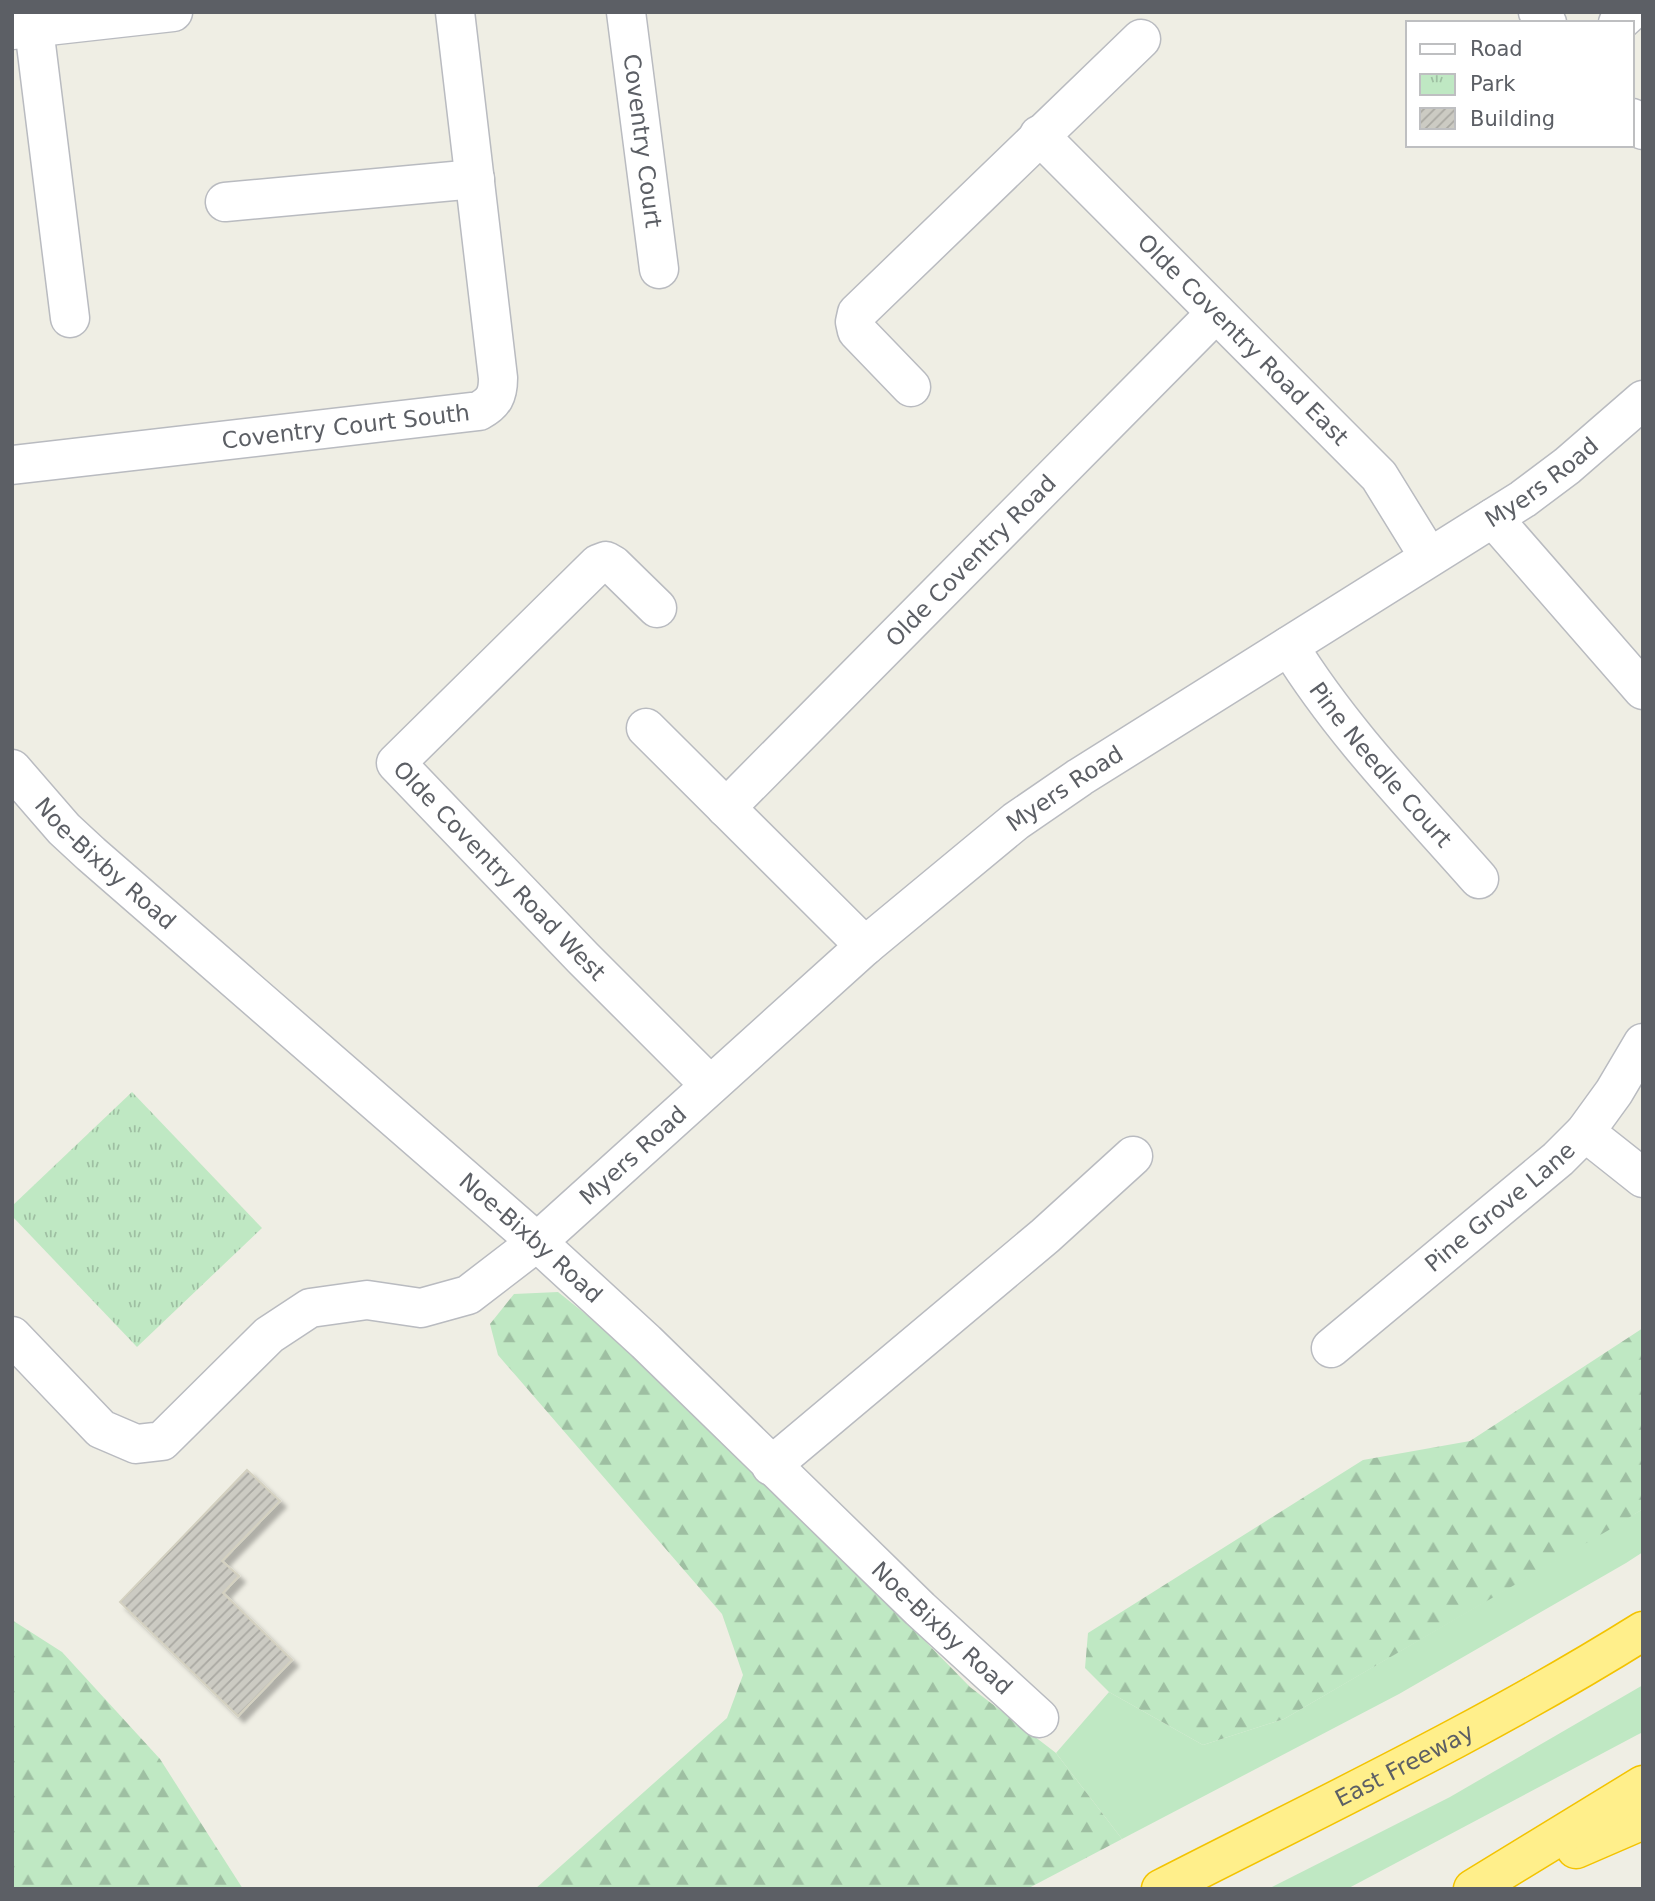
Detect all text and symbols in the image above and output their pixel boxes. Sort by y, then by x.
legend [1406,21,1634,147]
text: Road [1470,37,1523,61]
street label: Coventry Court [619,52,667,229]
text: Park [1470,72,1516,96]
text: Building [1470,107,1555,131]
street label: Olde Coventry Road East [1132,229,1354,451]
street label: Coventry Court South [220,399,471,454]
street label: Myers Road [1480,432,1603,532]
street label: Olde Coventry Road [881,470,1061,652]
street label: Pine Needle Court [1304,677,1457,852]
street label: Myers Road [1002,740,1128,837]
street label: Olde Coventry Road West [388,756,611,986]
street label: Noe-Bixby Road [30,792,181,935]
street label: Myers Road [575,1101,692,1210]
street label: Pine Grove Lane [1420,1137,1580,1277]
street label: Noe-Bixby Road [454,1168,607,1308]
street label: Noe-Bixby Road [867,1557,1017,1700]
street label: East Freeway [1331,1718,1478,1812]

